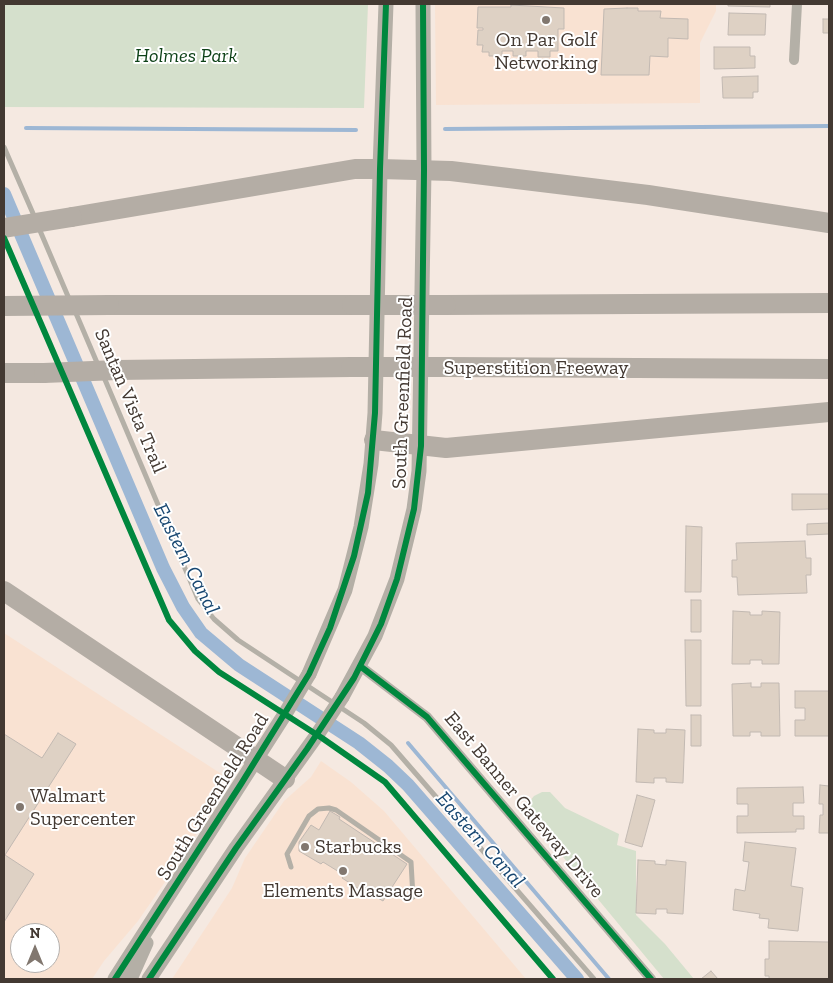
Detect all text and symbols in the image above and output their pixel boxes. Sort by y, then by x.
marker: On Par Golf Networking [540,14,552,26]
place label: On Par Golf Networking [494,28,598,75]
park label: Holmes Park [135,44,237,68]
street label: South Greenfield Road [388,296,418,490]
street label: Santan Vista Trail [89,325,171,477]
street label: Superstition Freeway [444,356,628,380]
water label: Eastern Canal [147,499,225,619]
street label: East Banner Gateway Drive [439,707,609,903]
street label: South Greenfield Road [152,709,274,885]
place label: Walmart Supercenter [30,784,136,831]
water label: Eastern Canal [430,787,530,893]
marker: Walmart Supercenter [14,801,26,813]
place label: Starbucks [315,835,401,859]
marker: Starbucks [299,841,311,853]
marker: Elements Massage [337,865,349,877]
place label: Elements Massage [263,879,423,903]
north arrow [10,923,60,973]
text: N [30,925,40,942]

